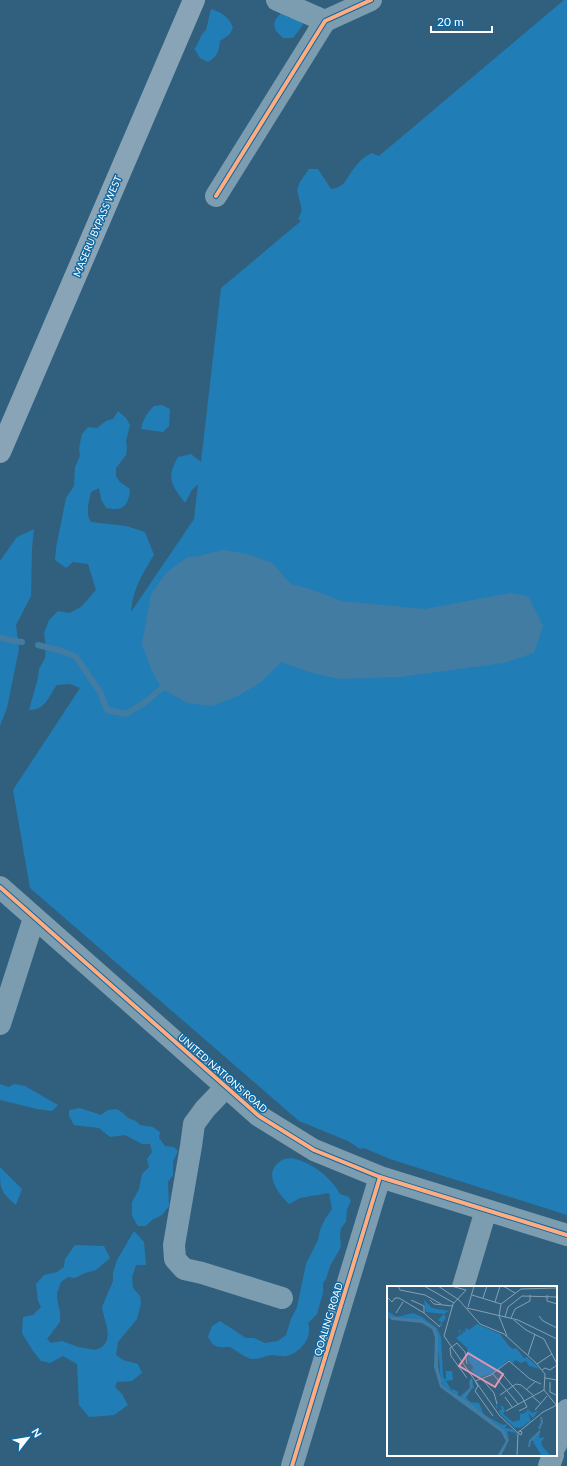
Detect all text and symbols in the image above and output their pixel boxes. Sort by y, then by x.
scale bar [431,8,492,34]
text: 20 m [437,14,464,29]
street label: MASERU BYPASS WEST [70,173,124,278]
street label: UNITED NATIONS ROAD [176,1031,270,1115]
street label: QOALING ROAD [311,1280,345,1357]
inset map [387,1286,557,1456]
north arrow [8,1418,48,1458]
text: N [29,1426,45,1440]

